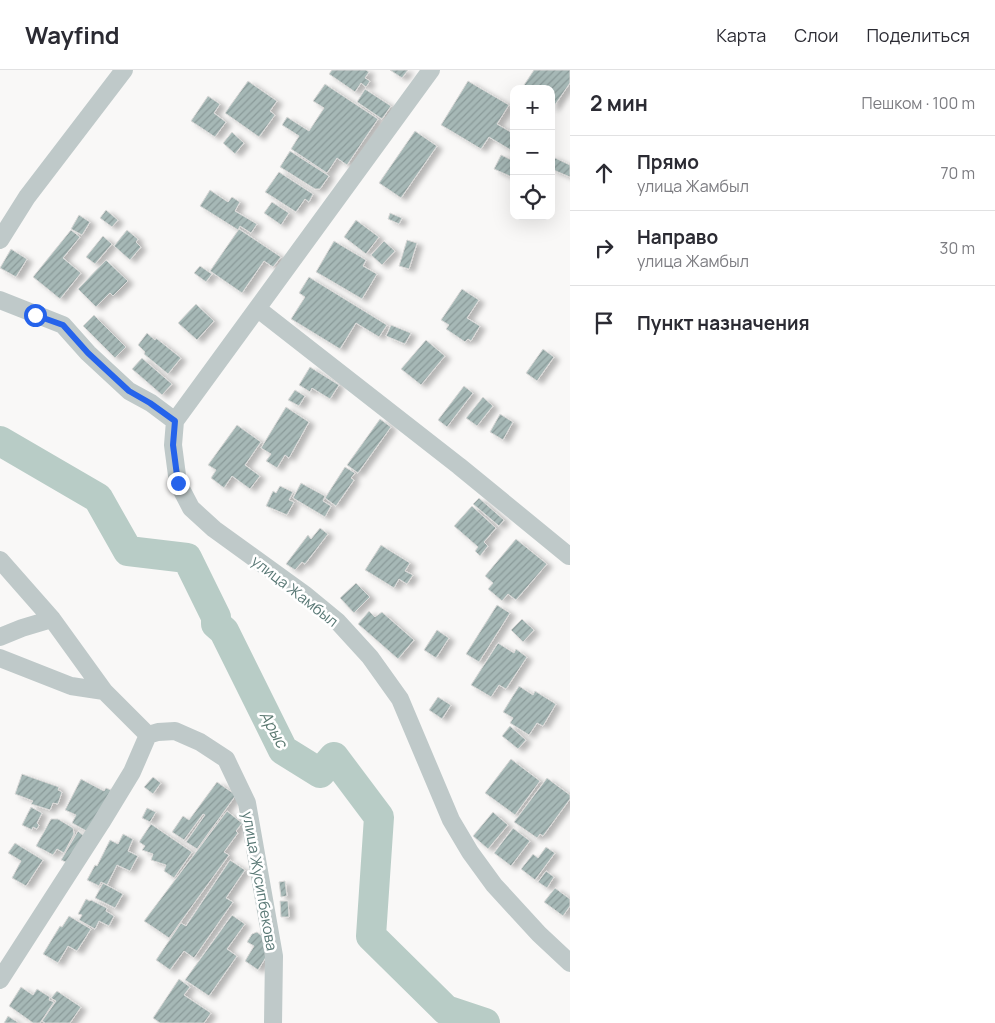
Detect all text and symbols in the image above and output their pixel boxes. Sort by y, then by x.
text: Wayfind [25,18,120,51]
text: Карта [716,23,766,47]
text: Слои [794,23,838,47]
text: Поделиться [866,23,970,47]
map controls [510,85,555,220]
button: + [510,85,555,130]
text: 2 мин [590,89,648,117]
text: Пешком · 100 m [862,92,975,114]
button: − [510,130,555,175]
text: Прямо [637,149,699,175]
icon: ahead [590,159,618,187]
text: 70 m [940,162,975,184]
button: locate [510,175,555,220]
text: улица Жамбыл [637,175,749,197]
text: Направо [637,224,718,250]
icon: right [590,234,618,262]
text: 30 m [940,237,975,259]
text: улица Жамбыл [637,250,749,272]
route start [24,304,47,327]
icon: arrive [590,309,618,337]
text: Пункт назначения [637,310,810,336]
route end [167,472,190,495]
street label: улица Жамбыл [247,550,343,632]
water label: Арыс [255,707,294,752]
street label: улица Жусипбекова [237,810,283,952]

